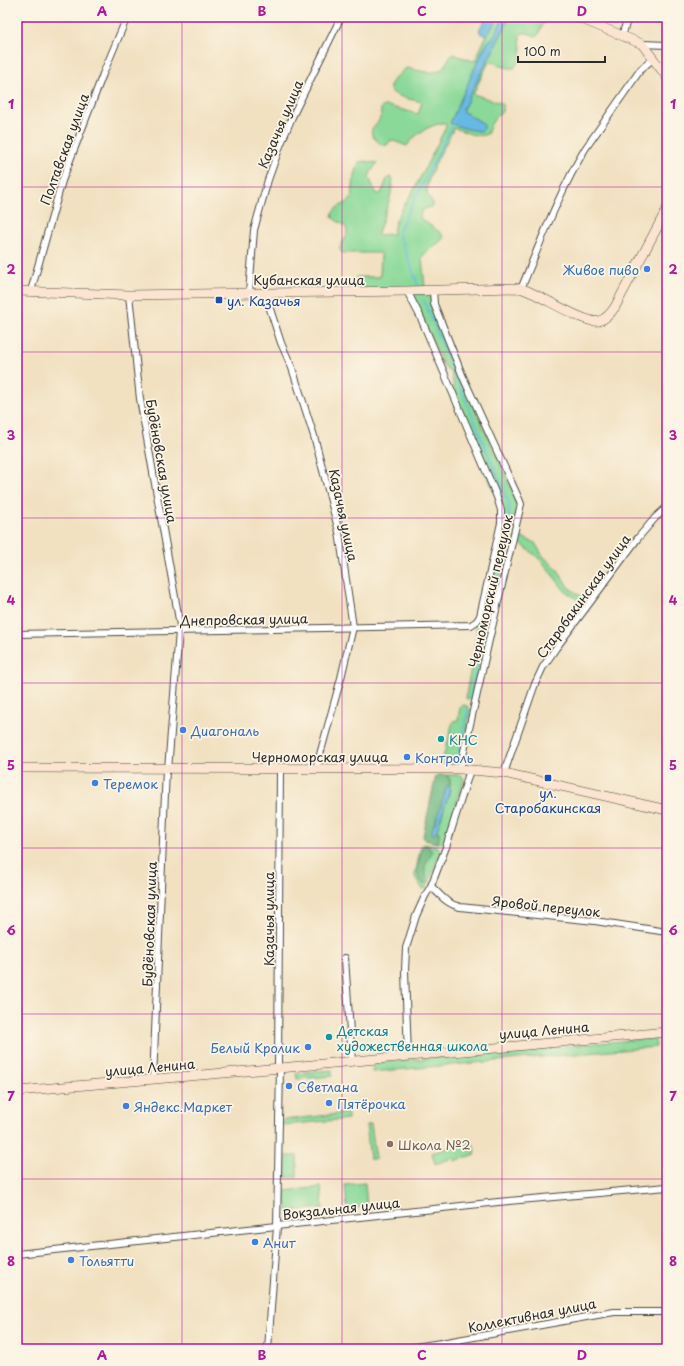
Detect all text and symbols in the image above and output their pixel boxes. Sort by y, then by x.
text: A [97,1,107,20]
text: B [258,1,267,20]
text: C [417,1,427,20]
text: D [577,1,587,20]
scale bar [518,38,605,64]
text: 100 m [524,42,561,60]
street label: Казачья улица [253,76,308,171]
street label: Полтавская улица [35,90,93,207]
text: 1 [8,94,14,113]
text: 1 [670,94,676,113]
text: 2 [6,259,16,278]
text: 2 [668,259,678,278]
place label: Живое пиво [562,260,639,279]
marker: Живое пиво [642,264,652,274]
street label: Кубанская улица [253,270,366,289]
place label: ул. Казачья [227,291,301,310]
marker: ул. Казачья [214,295,224,305]
street label: Будёновская улица [142,398,182,525]
text: 3 [7,425,16,444]
text: 3 [669,425,678,444]
street label: Казачья улица [325,467,363,564]
street label: Черноморский переулок [463,512,517,669]
street label: Старобакинская улица [532,529,635,662]
text: 4 [7,590,16,609]
text: 4 [669,590,678,609]
street label: Днепровская улица [179,608,309,630]
place label: Диагональ [190,721,260,740]
marker: Диагональ [178,725,188,735]
place label: КНС [449,730,478,749]
marker: КНС [436,734,446,744]
street label: Черноморская улица [252,747,389,766]
place label: Контроль [415,748,474,767]
marker: Контроль [402,752,412,762]
text: 5 [7,755,15,774]
text: 5 [669,755,677,774]
marker: ул. Старобакинская [543,773,553,783]
place label: Теремок [103,774,158,793]
marker: Теремок [90,778,100,788]
place label: ул. Старобакинская [495,783,601,817]
street label: Будёновская улица [137,860,161,987]
street label: Казачья улица [259,871,278,966]
street label: Яровой переулок [491,891,602,921]
text: 6 [6,920,16,939]
text: 6 [668,920,678,939]
street label: улица Ленина [498,1017,591,1043]
place label: Детская художественная школа [336,1021,489,1055]
marker: Детская художественная школа [324,1032,334,1042]
place label: Белый Кролик [210,1038,300,1057]
marker: Белый Кролик [303,1042,313,1052]
street label: улица Ленина [104,1054,197,1080]
place label: Светлана [297,1077,359,1096]
marker: Светлана [284,1081,294,1091]
text: 7 [7,1086,15,1105]
text: 7 [669,1086,677,1105]
place label: Пятёрочка [337,1094,407,1113]
place label: Яндекс.Маркет [134,1097,233,1116]
marker: Пятёрочка [324,1098,334,1108]
marker: Яндекс.Маркет [121,1101,131,1111]
place label: Школа №2 [398,1135,471,1154]
marker: Школа №2 [385,1139,395,1149]
street label: Вокзальная улица [281,1192,401,1224]
place label: Анит [263,1233,296,1252]
marker: Анит [250,1237,260,1247]
text: 8 [7,1251,15,1270]
place label: Тольятти [79,1251,135,1270]
text: 8 [669,1251,677,1270]
marker: Тольятти [66,1255,76,1265]
street label: Коллективная улица [466,1293,598,1337]
text: A [97,1345,107,1364]
text: B [258,1345,267,1364]
text: C [417,1345,427,1364]
text: D [577,1345,587,1364]

